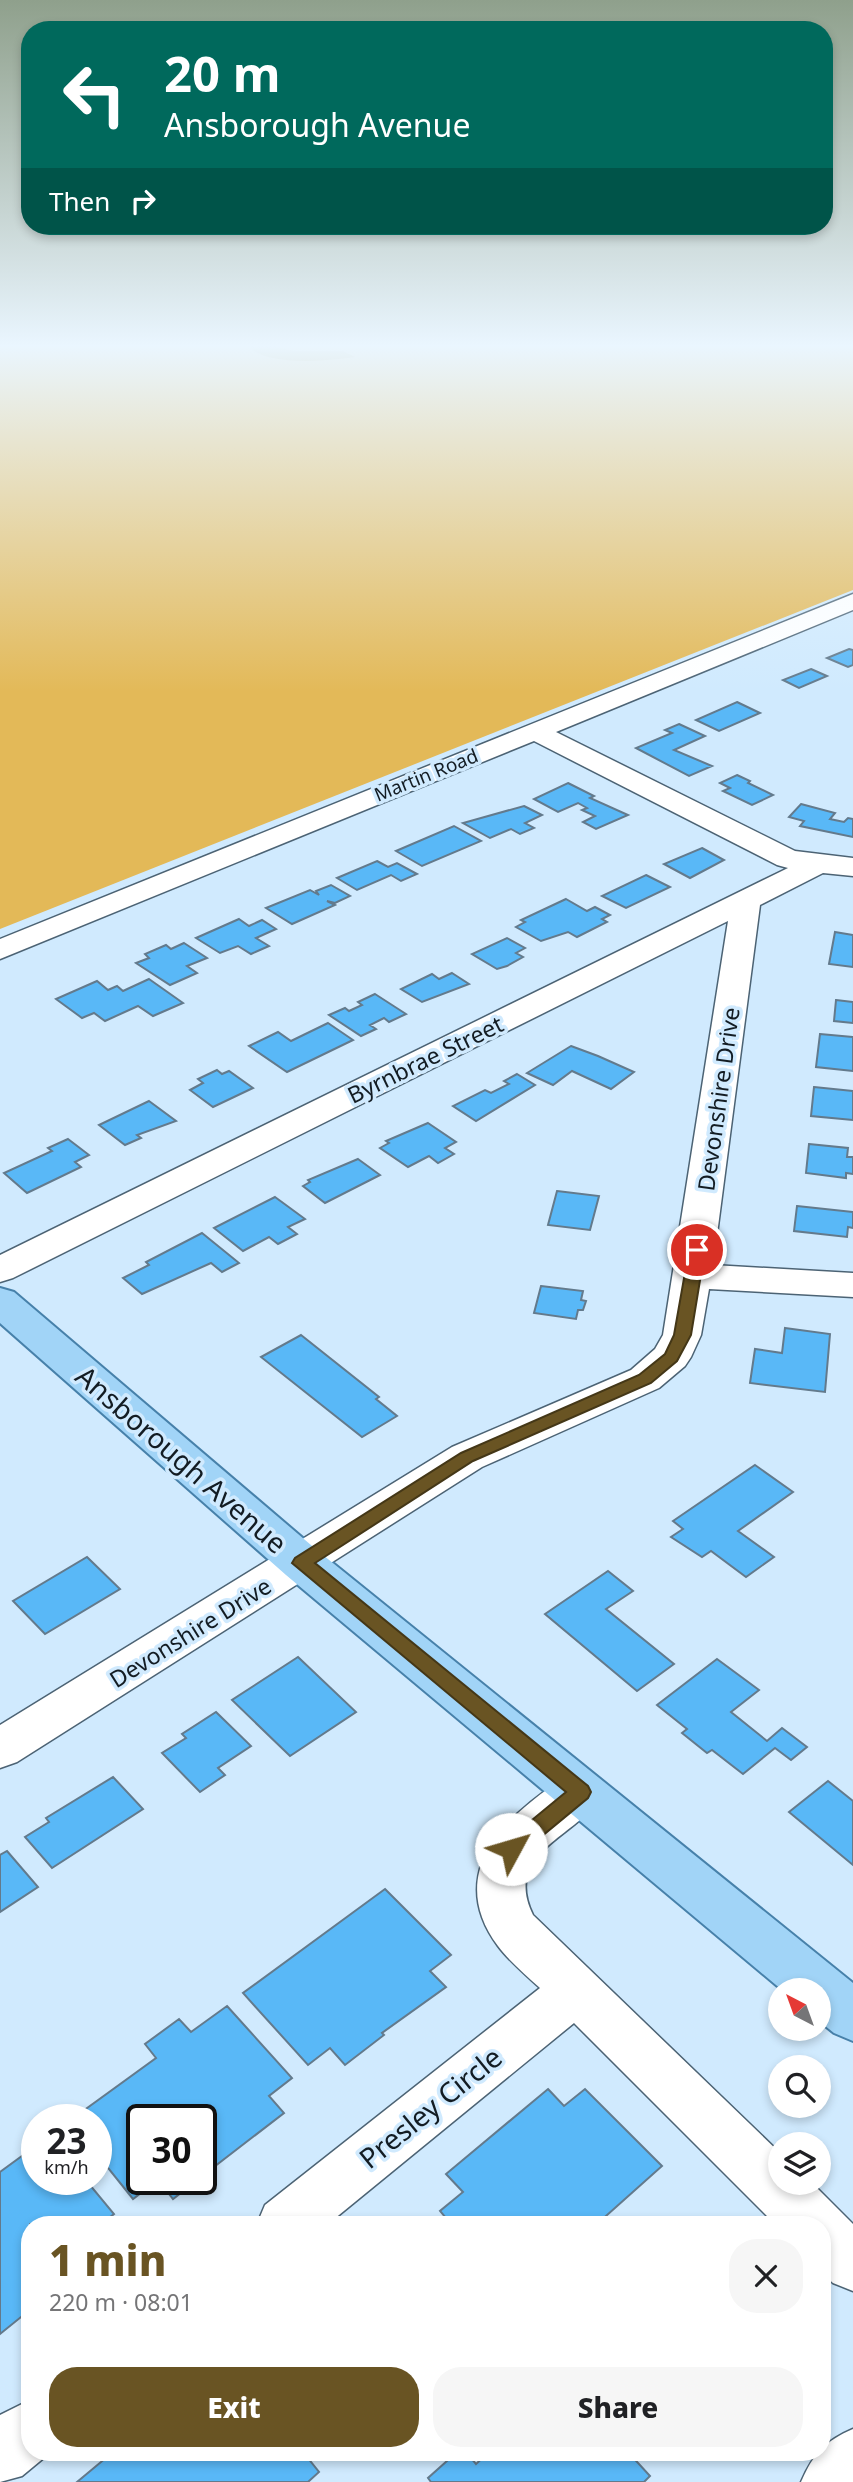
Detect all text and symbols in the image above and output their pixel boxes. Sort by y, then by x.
text: 20 m [164,40,281,106]
icon: left [49,49,140,140]
text: Ansborough Avenue [164,103,470,146]
icon: right [124,182,162,220]
text: Then [49,183,110,219]
street label: Martin Road [370,742,482,808]
street label: Devonshire Drive [689,1005,747,1193]
street label: Byrnbrae Street [342,1007,508,1111]
pin [667,1220,727,1280]
icon: arrive [678,1231,716,1269]
street label: Ansborough Avenue [68,1357,296,1561]
street label: Devonshire Drive [103,1569,277,1695]
position arrow [474,1812,548,1886]
north arrow [768,1978,831,2040]
map controls [768,1978,831,2195]
street label: Presley Circle [351,2038,509,2176]
button: search [768,2055,831,2118]
speed limit sign: 30 [126,2104,217,2195]
text: 23 [46,2117,87,2164]
button: layers [768,2132,831,2195]
text: km/h [44,2155,89,2179]
text: 1 min [49,2231,166,2288]
button: close [729,2239,803,2313]
text: 220 m · 08:01 [49,2286,193,2318]
button: Exit [49,2367,419,2447]
button: Share [433,2367,803,2447]

